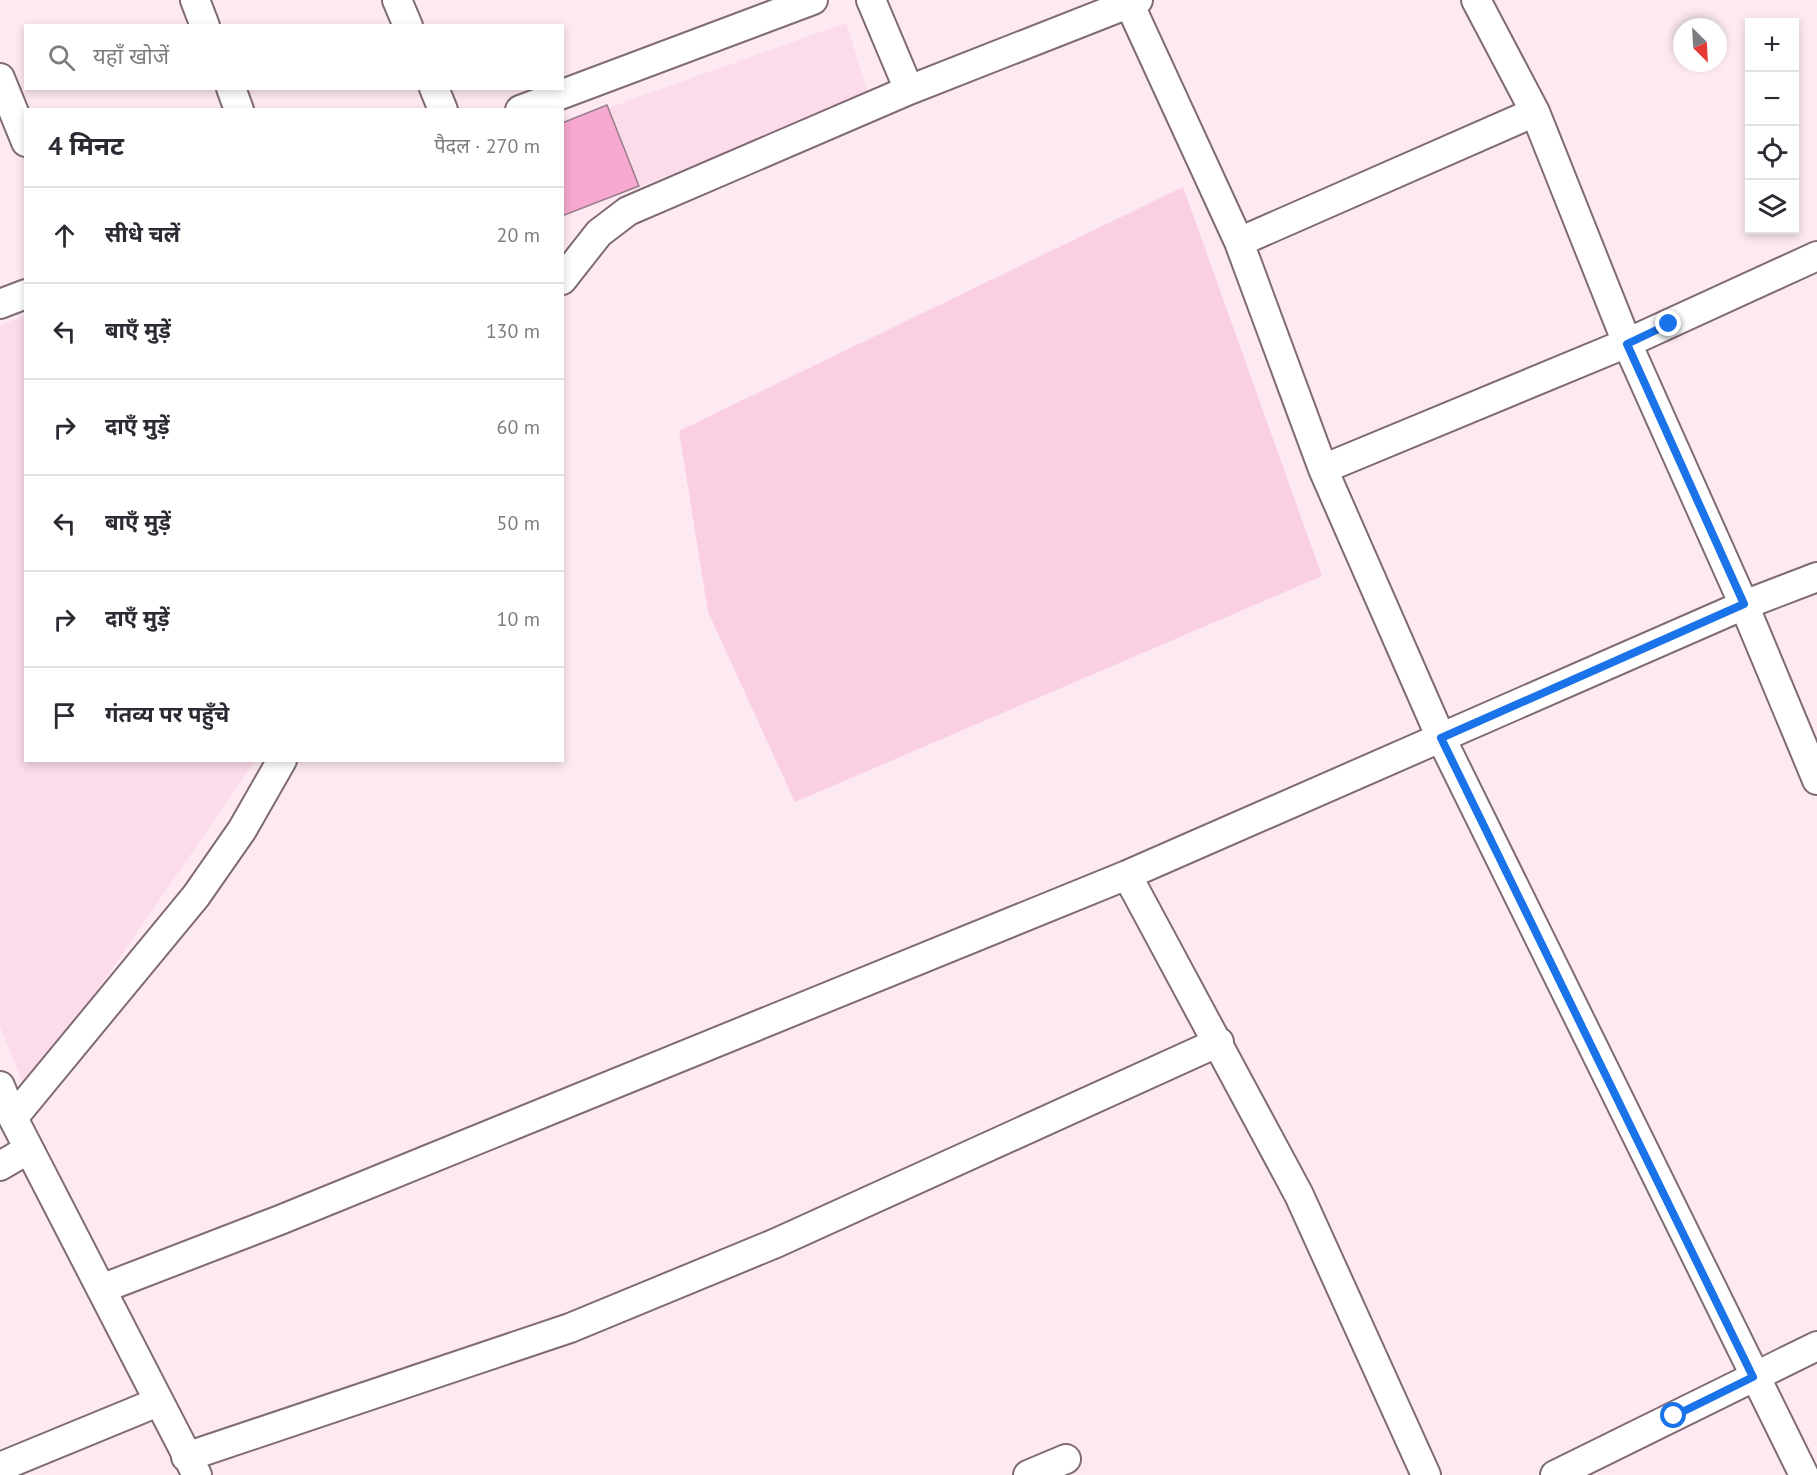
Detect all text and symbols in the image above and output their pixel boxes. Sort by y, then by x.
north arrow [1673,18,1727,72]
map controls [1745,18,1799,234]
button: + [1745,18,1799,72]
search box [24,24,564,90]
icon: search [45,41,78,74]
text: यहाँ खोजें [93,42,169,70]
button: − [1745,72,1799,126]
button: locate [1745,126,1799,180]
text: 4 मिनट [48,129,124,162]
text: पैदल · 270 m [434,133,540,159]
button: layers [1745,180,1799,234]
icon: ahead [48,219,81,252]
text: सीधे चलें [105,220,180,248]
text: 20 m [497,222,540,248]
route end [1655,310,1681,336]
icon: left [48,315,81,348]
text: बाएँ मुड़ें [105,316,171,344]
text: 130 m [486,318,540,344]
icon: right [48,411,81,444]
text: दाएँ मुड़ें [105,412,170,440]
text: 60 m [497,414,540,440]
icon: left [48,507,81,540]
text: बाएँ मुड़ें [105,508,171,536]
text: 50 m [497,510,540,536]
icon: right [48,603,81,636]
text: दाएँ मुड़ें [105,604,170,632]
text: 10 m [497,606,540,632]
icon: arrive [48,699,81,732]
text: गंतव्य पर पहुँचे [105,700,229,728]
route start [1660,1402,1686,1428]

